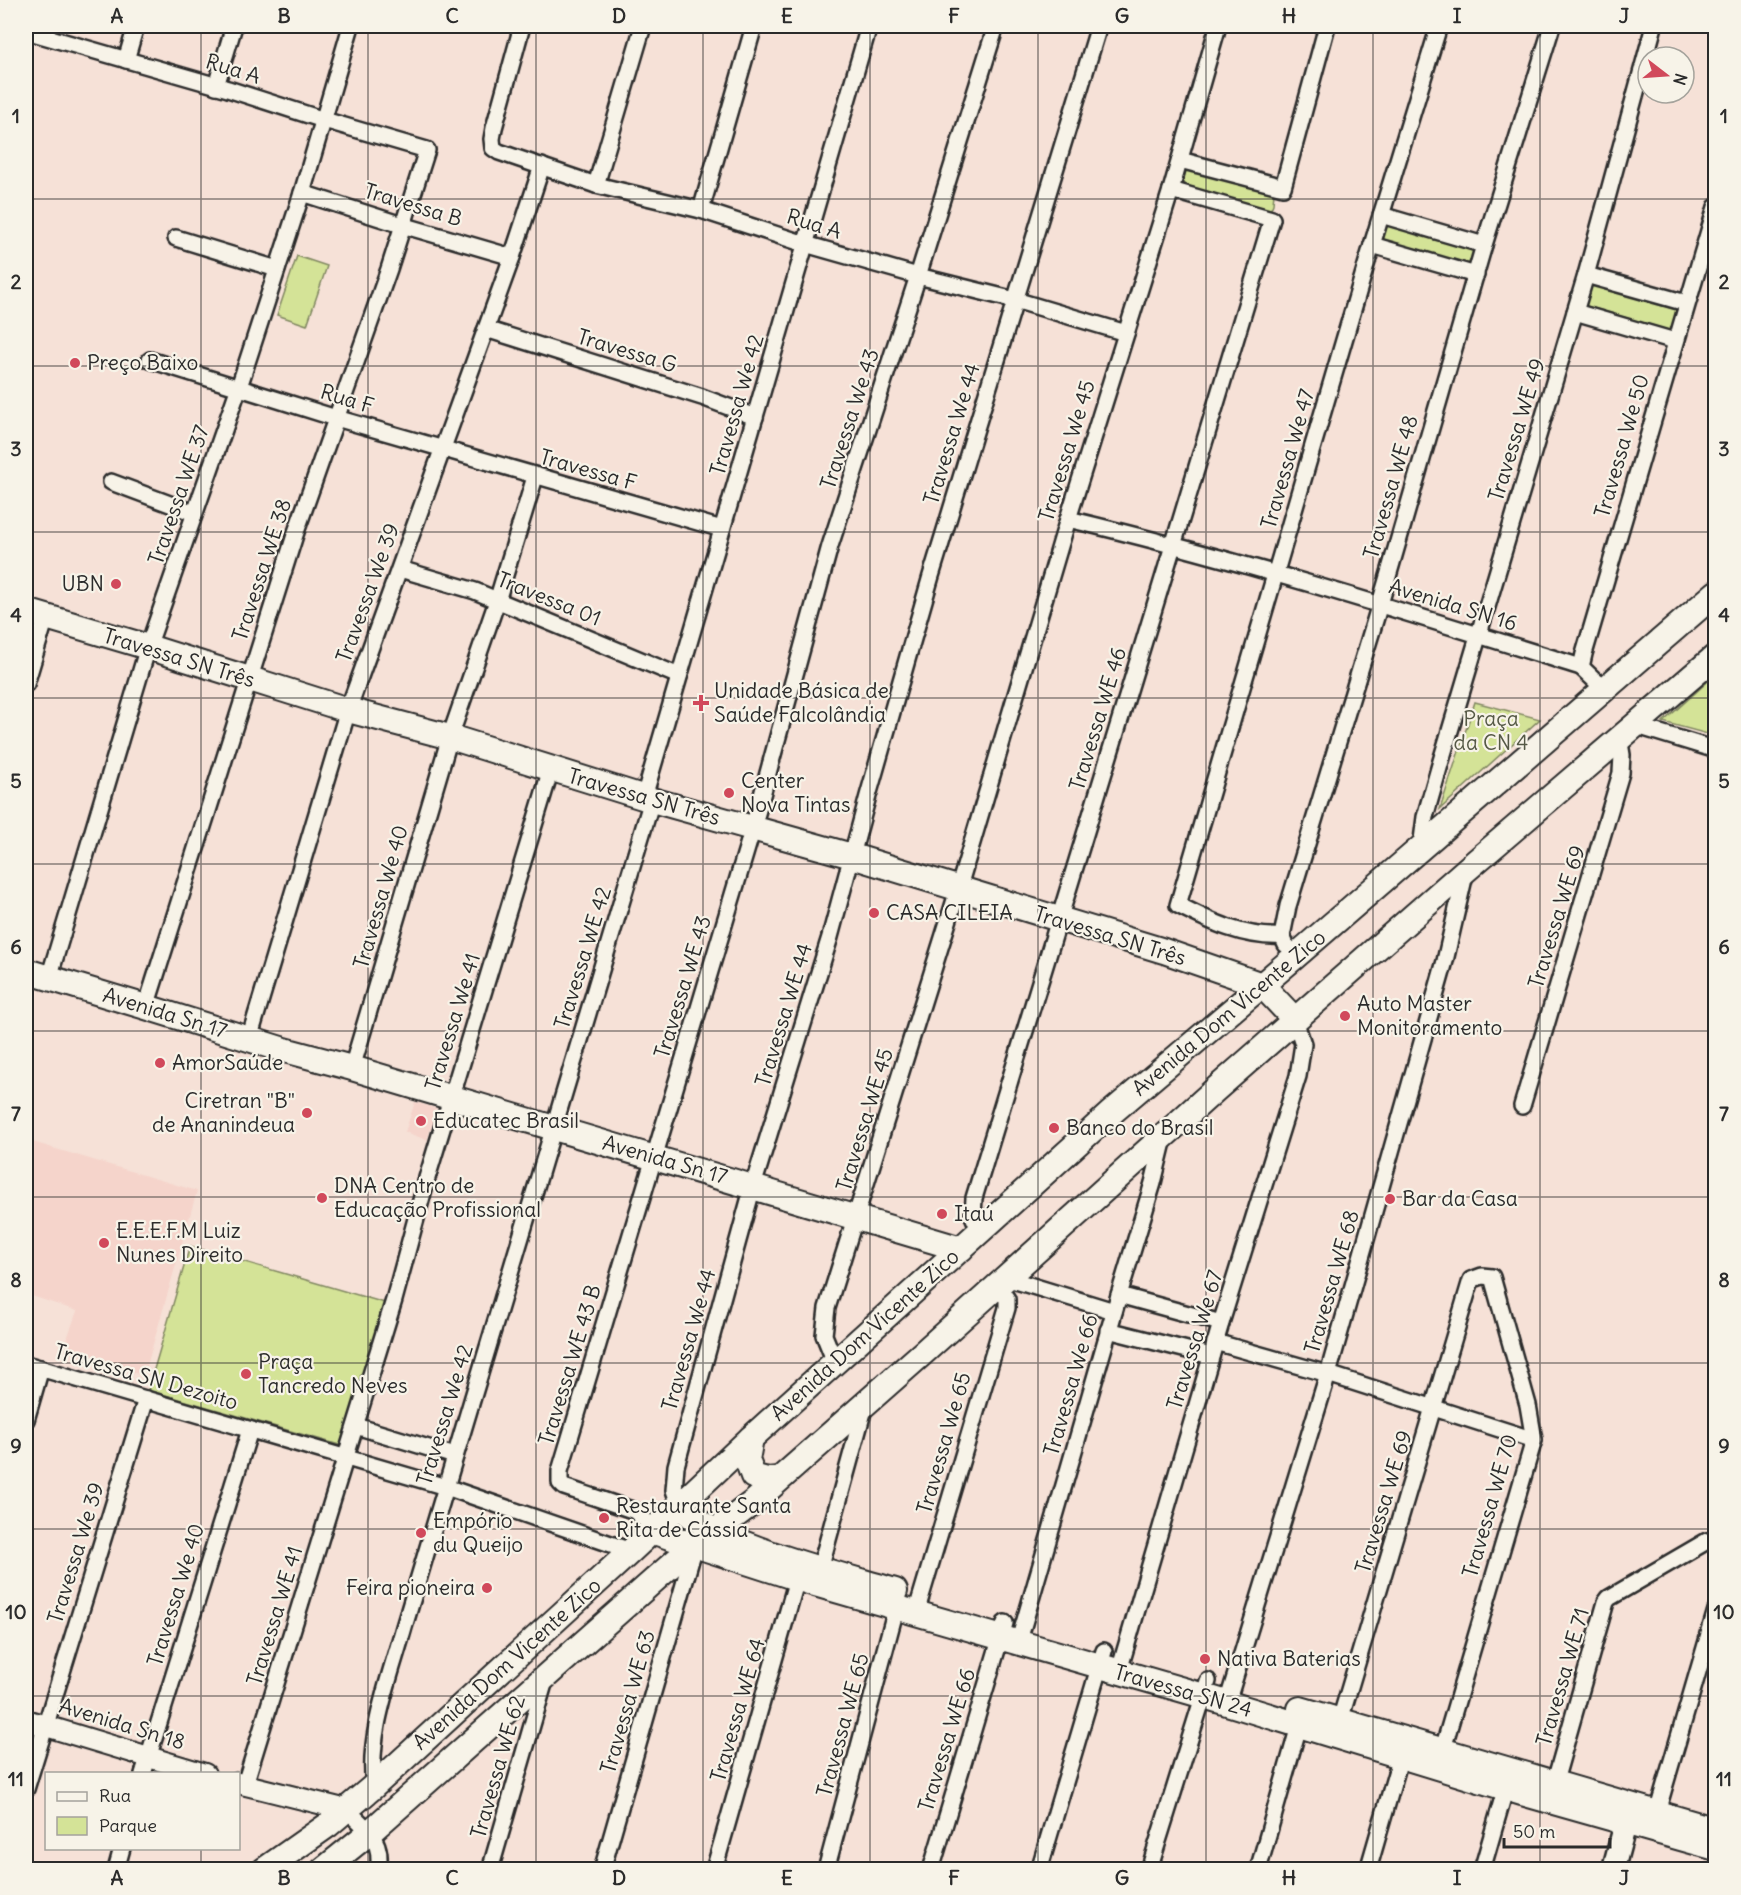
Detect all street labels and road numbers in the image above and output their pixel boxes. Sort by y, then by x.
street label: Rua A [202,47,264,90]
street label: Travessa B [361,177,466,232]
street label: Rua A [783,202,845,245]
street label: Travessa G [574,323,680,378]
street label: Travessa We 42 [703,331,770,479]
street label: Travessa We 43 [814,345,885,493]
street label: Travessa WE 49 [1482,355,1551,505]
street label: Travessa We 44 [917,360,986,508]
street label: Travessa We 50 [1588,371,1655,521]
street label: Travessa We 45 [1032,377,1101,525]
street label: Rua F [317,378,377,419]
street label: Travessa We 47 [1255,386,1320,532]
street label: Travessa WE 48 [1357,412,1424,562]
street label: Travessa WE 37 [142,421,215,568]
street label: Travessa F [537,443,640,496]
street label: Travessa WE 38 [226,495,297,644]
street label: Travessa We 39 [330,520,405,666]
street label: Travessa 01 [493,565,605,632]
street label: Avenida SN 16 [1386,572,1521,637]
street label: Travessa SN Três [100,622,258,693]
street label: Travessa WE 46 [1063,644,1132,794]
street label: Travessa SN Três [565,762,723,831]
street label: Travessa We 40 [347,822,414,972]
street label: Travessa WE 69 [1522,842,1591,992]
street label: Travessa WE 42 [548,883,617,1032]
street label: Travessa SN Três [1031,900,1189,971]
street label: Travessa WE 43 [648,912,717,1062]
street label: Avenida Dom Vicente Zico [1126,924,1331,1102]
street label: Travessa WE 44 [749,940,818,1090]
street label: Travessa We 41 [419,950,486,1094]
street label: Avenida Sn 17 [100,981,231,1044]
street label: Travessa WE 45 [830,1045,899,1195]
street label: Avenida Sn 17 [600,1129,731,1190]
street label: Travessa WE 68 [1298,1207,1365,1357]
street label: Avenida Dom Vicente Zico [765,1243,965,1427]
street label: Travessa We 44 [655,1266,722,1414]
street label: Travessa We 67 [1160,1267,1229,1413]
street label: Travessa WE 43 B [532,1281,607,1449]
street label: Travessa We 66 [1037,1311,1104,1459]
street label: Travessa SN Dezoito [51,1337,241,1416]
street label: Travessa We 42 [410,1341,479,1488]
street label: Travessa We 65 [910,1369,977,1517]
street label: Travessa WE 69 [1349,1427,1418,1577]
street label: Travessa WE 70 [1456,1431,1523,1581]
street label: Travessa We 39 [41,1479,110,1627]
street label: Travessa We 40 [141,1520,210,1670]
street label: Travessa WE 41 [241,1543,309,1689]
street label: Avenida Dom Vicente Zico [407,1572,607,1756]
street label: Travessa WE 71 [1530,1605,1595,1749]
street label: Travessa WE 63 [594,1627,661,1777]
street label: Travessa WE 64 [704,1635,771,1785]
street label: Travessa WE 65 [810,1650,875,1800]
street label: Travessa SN 24 [1111,1658,1255,1723]
street label: Travessa WE 66 [912,1665,981,1815]
street label: Avenida Sn 18 [56,1692,188,1755]
street label: Travessa WE 62 [464,1692,531,1841]

